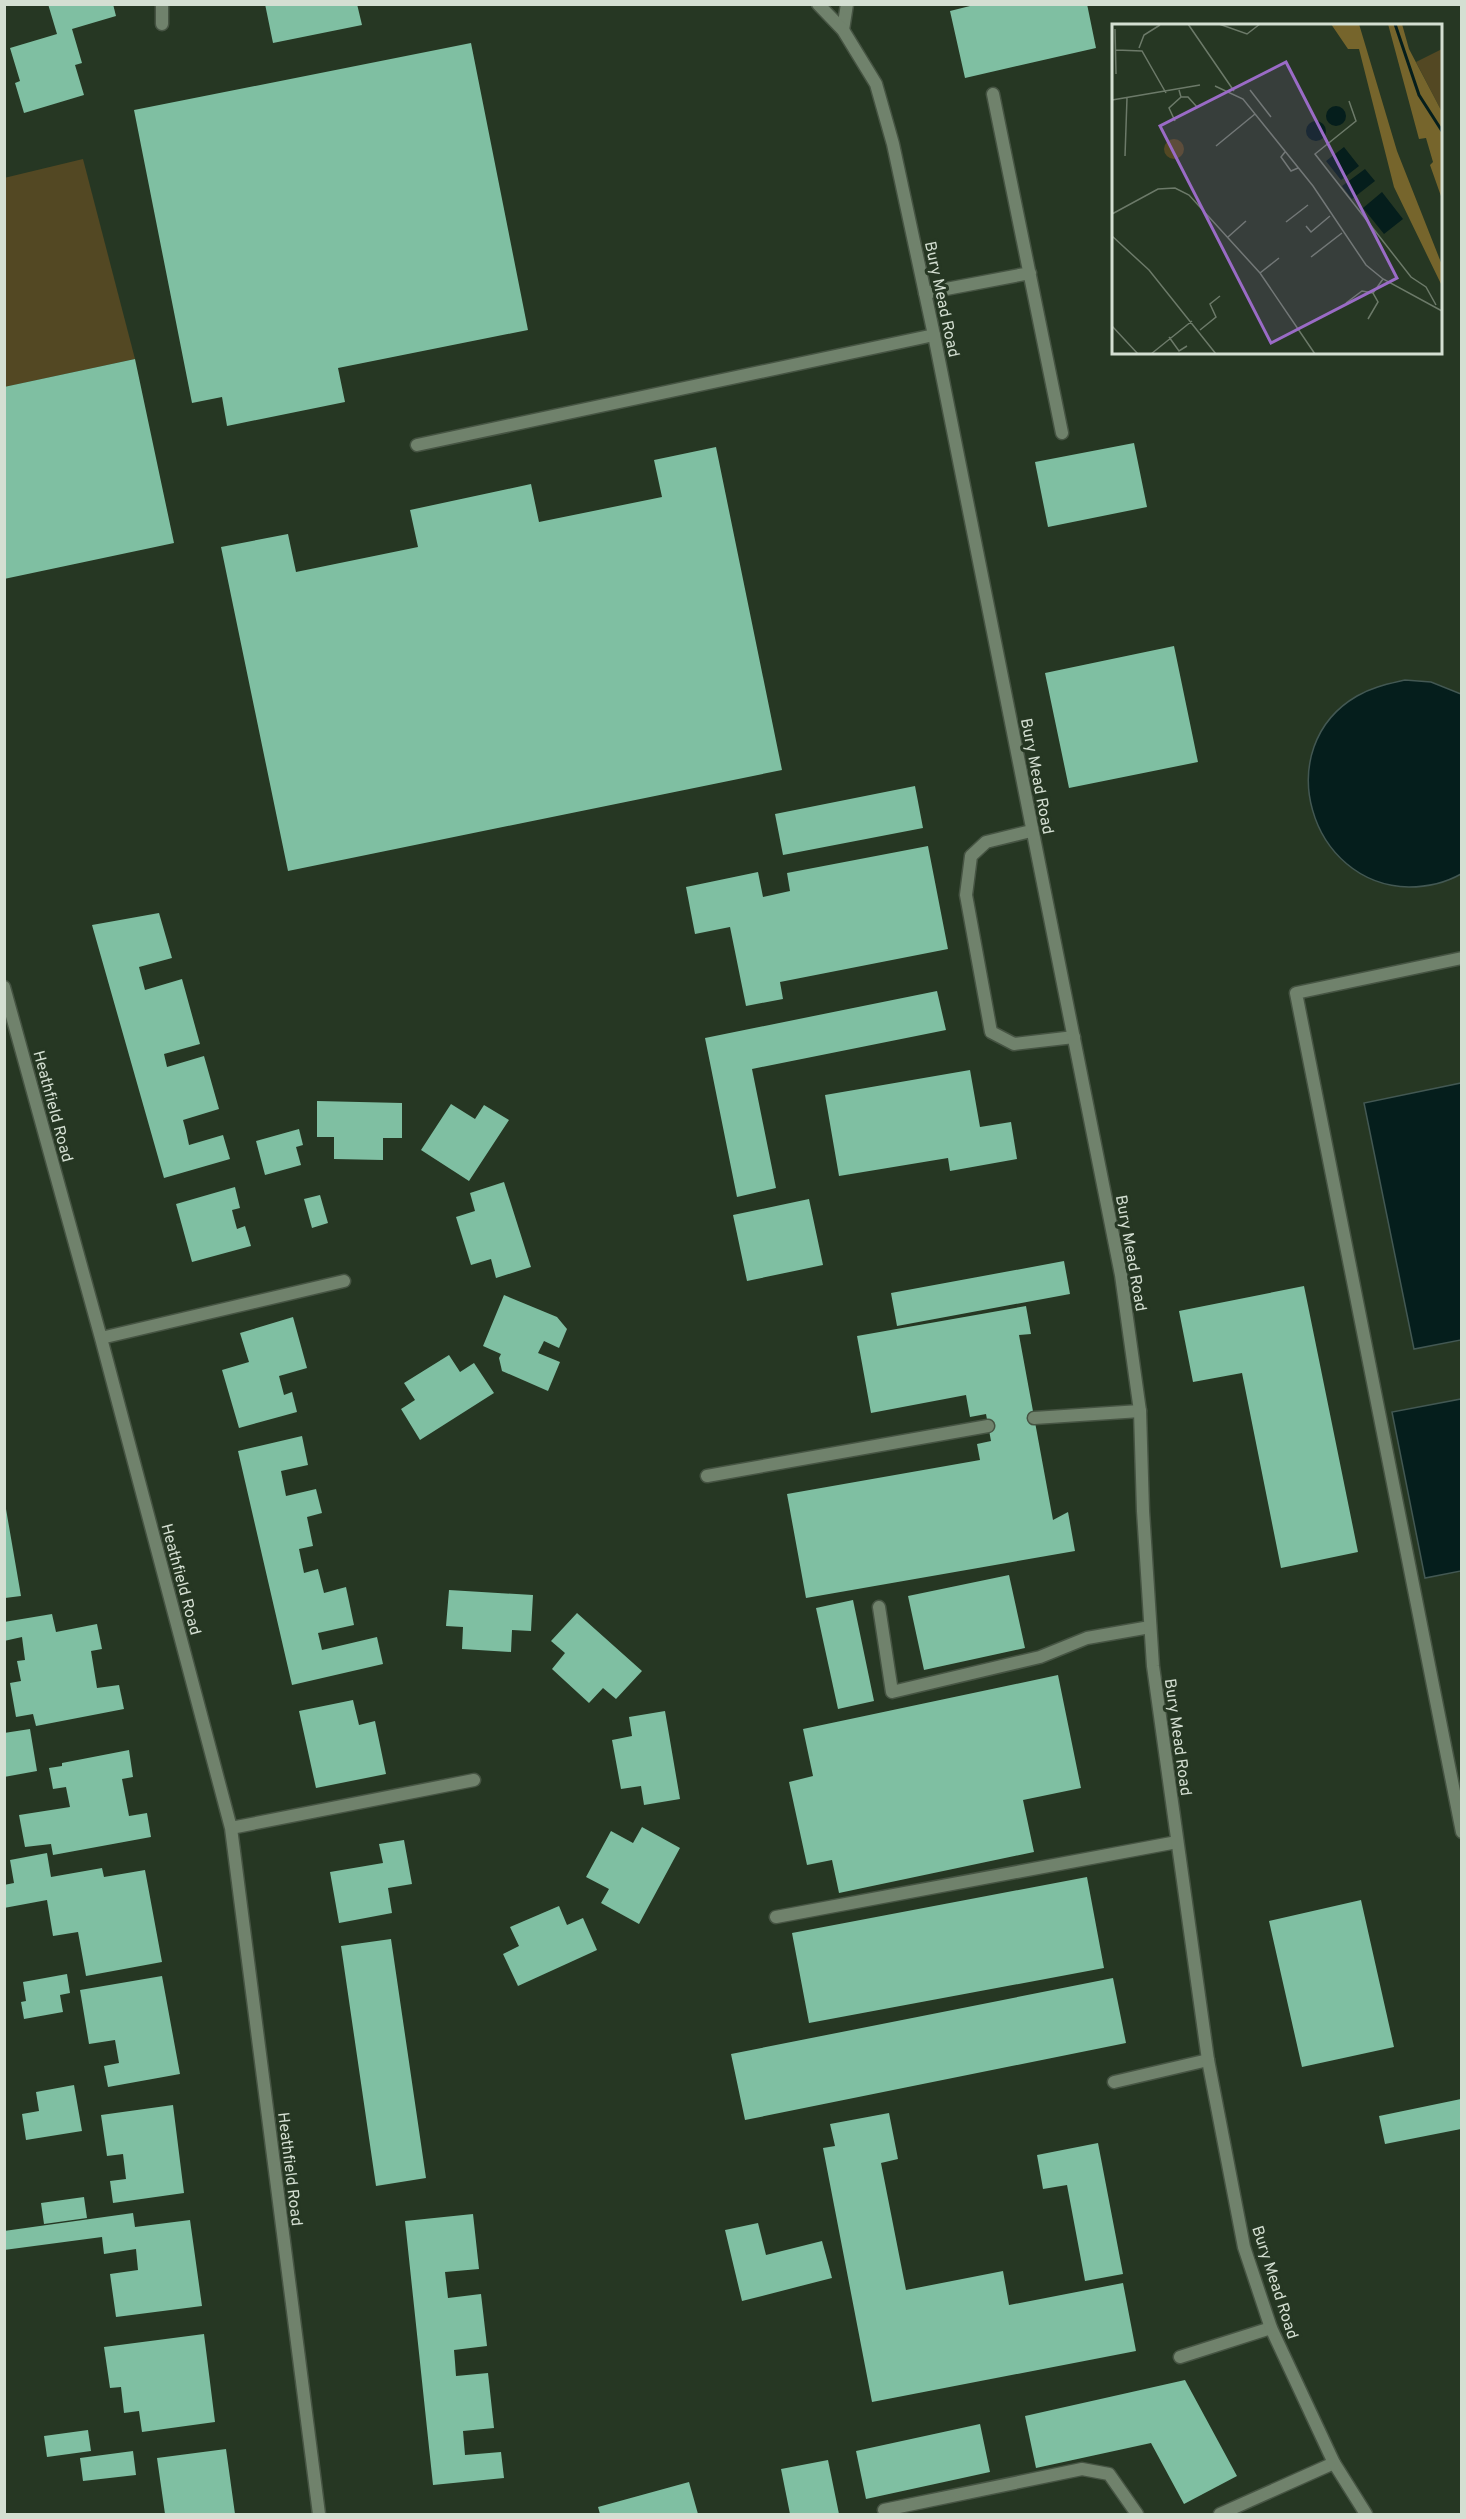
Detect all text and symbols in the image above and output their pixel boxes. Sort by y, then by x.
inset map [1112,24,1442,354]
street label: Bury Mead Road [919,240,963,359]
street label: Bury Mead Road [1015,717,1057,836]
street label: Heathfield Road [28,1049,77,1164]
street label: Bury Mead Road [1110,1193,1150,1313]
street label: Heathfield Road [156,1522,205,1637]
street label: Bury Mead Road [1159,1677,1195,1797]
street label: Heathfield Road [272,2111,306,2227]
street label: Bury Mead Road [1246,2223,1302,2342]

